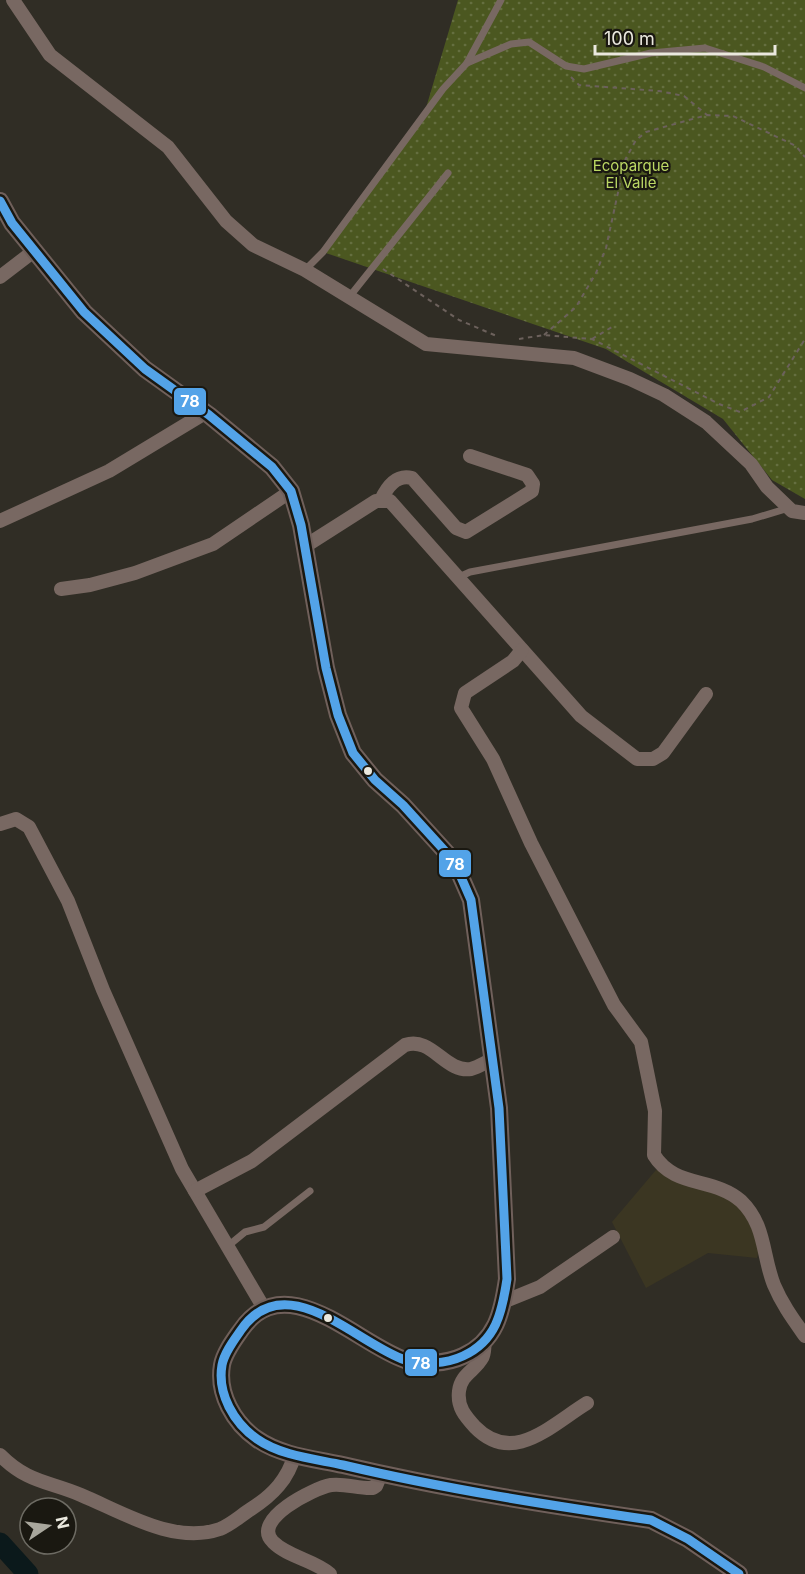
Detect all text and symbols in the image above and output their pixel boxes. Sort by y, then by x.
scale bar [595,18,775,56]
text: 100 m [604,28,655,49]
park label: Ecoparque El Valle [593,156,669,192]
line badge: 78 [173,387,207,416]
text: 78 [180,391,200,411]
unlabelled marker [362,765,374,777]
line badge: 78 [438,849,472,878]
text: 78 [445,854,465,874]
unlabelled marker [322,1312,334,1324]
line badge: 78 [404,1348,438,1377]
text: 78 [411,1353,431,1373]
north arrow [18,1496,78,1556]
text: N [51,1514,74,1531]

